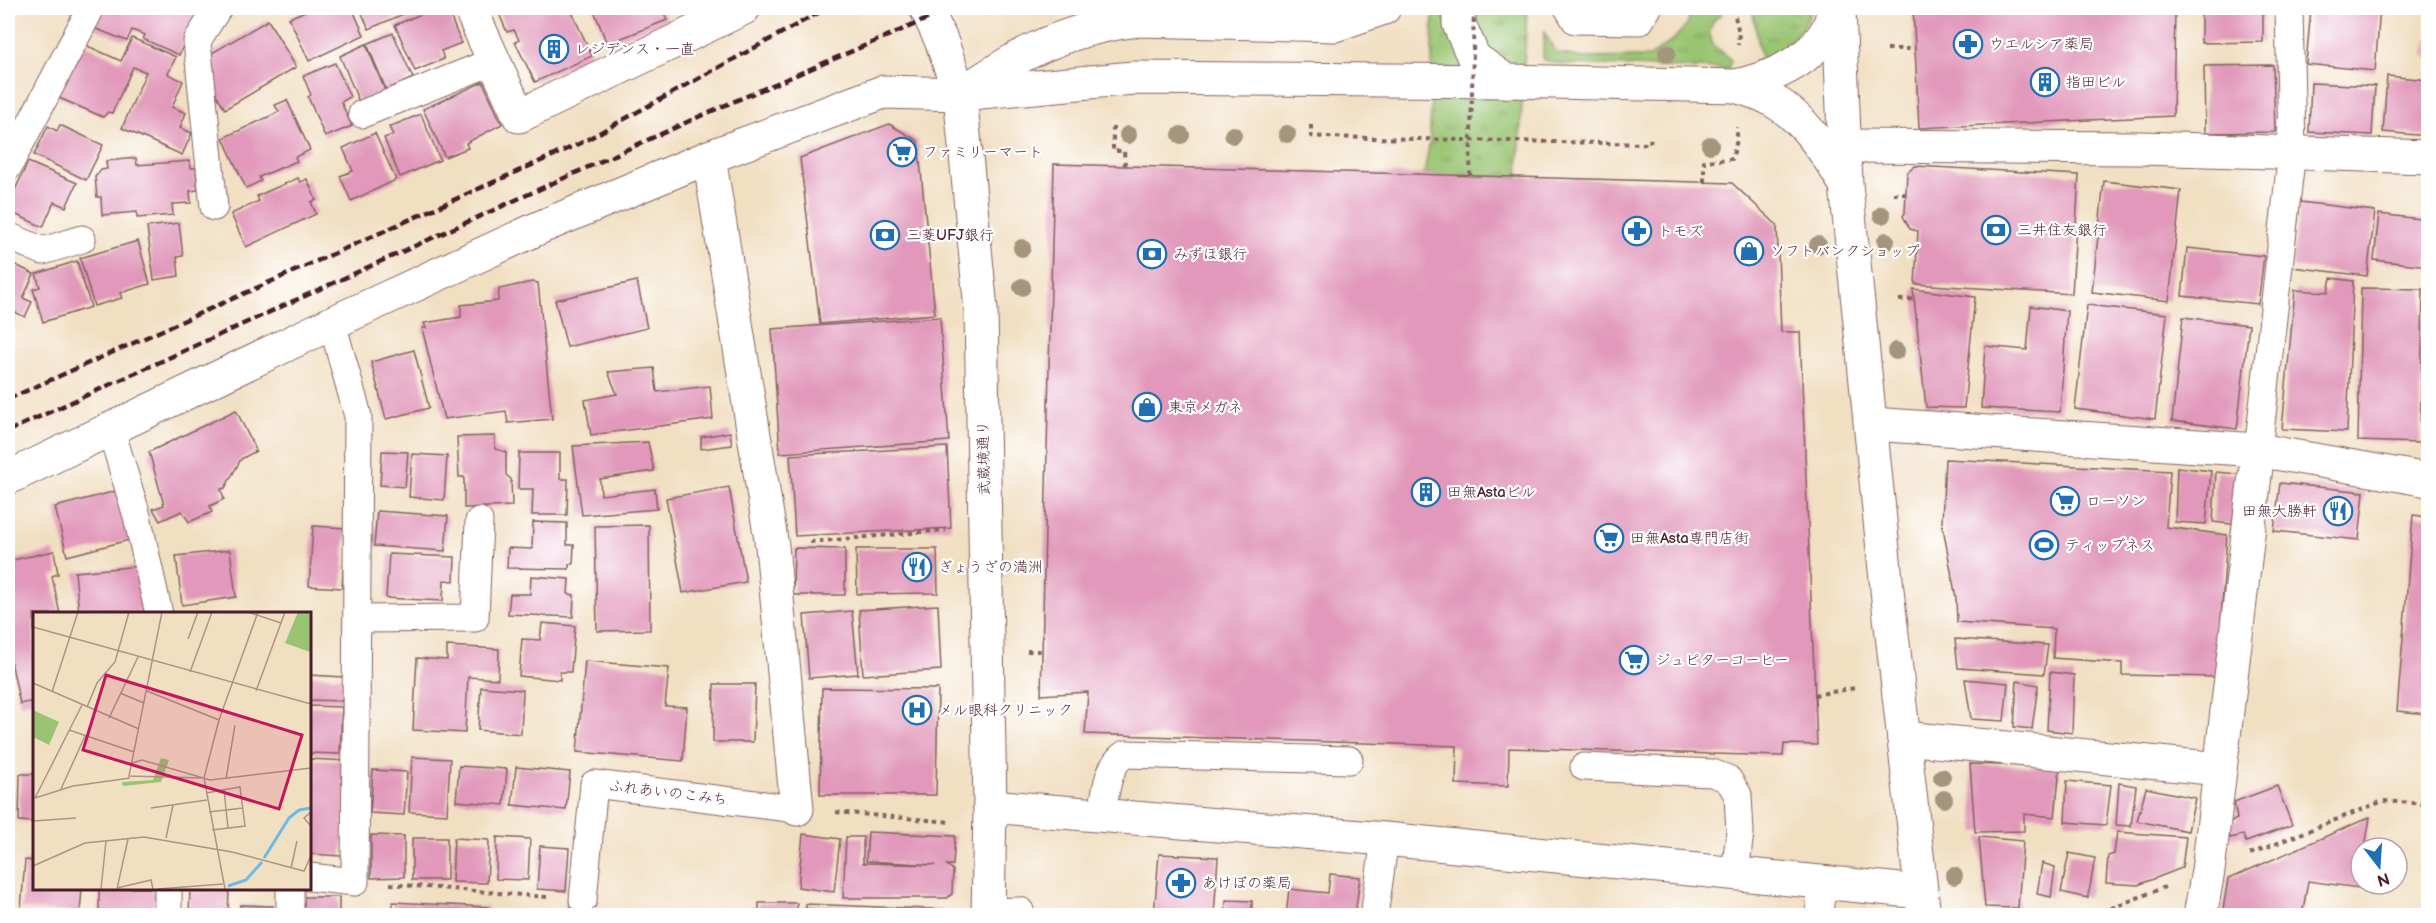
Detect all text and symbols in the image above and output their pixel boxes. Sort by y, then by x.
pharmacy icon: ウエルシア薬局 [1952,28,1984,60]
building icon: レジデンス・一直 [538,33,570,65]
place label: ウエルシア薬局 [1989,35,2094,54]
place label: レジデンス・一直 [575,40,695,59]
building icon: 指田ビル [2029,66,2061,98]
place label: 指田ビル [2066,73,2126,92]
supermarket icon: ファミリーマート [886,136,918,168]
place label: ファミリーマート [923,143,1043,162]
bank icon: 三井住友銀行 [1980,214,2012,246]
pharmacy icon: トモズ [1621,215,1653,247]
bank icon: 三菱UFJ銀行 [869,219,901,251]
place label: 三井住友銀行 [2017,221,2107,240]
place label: トモズ [1658,222,1703,241]
place label: 三菱UFJ銀行 [906,226,994,245]
shop icon: ソフトバンクショップ [1733,235,1765,267]
bank icon: みずほ銀行 [1136,238,1168,270]
place label: ソフトバンクショップ [1770,242,1919,261]
place label: みずほ銀行 [1173,245,1247,264]
shop icon: 東京メガネ [1131,391,1163,423]
place label: 東京メガネ [1168,398,1243,417]
street label: 武蔵境通り [974,420,994,496]
building icon: 田無Astaビル [1410,476,1442,508]
place label: 田無Astaビル [1447,483,1535,502]
supermarket icon: ローソン [2049,485,2081,517]
place label: ローソン [2086,492,2146,511]
restaurant icon: 田無大勝軒 [2322,495,2354,527]
place label: 田無大勝軒 [2242,502,2317,521]
supermarket icon: 田無Asta専門店街 [1593,522,1625,554]
place label: 田無Asta専門店街 [1630,529,1749,548]
sports icon: ティップネス [2028,529,2060,561]
place label: ティップネス [2065,536,2155,555]
restaurant icon: ぎょうざの満洲 [901,551,933,583]
place label: ぎょうざの満洲 [938,558,1043,577]
inset map [33,612,310,890]
supermarket icon: ジュピターコーヒー [1618,644,1650,676]
place label: ジュピターコーヒー [1655,651,1789,670]
hospital icon: メル眼科クリニック [901,694,933,726]
place label: メル眼科クリニック [938,701,1073,720]
street label: ふれあいのこみち [608,776,728,810]
north arrow [2349,836,2409,896]
pharmacy icon: あけぼの薬局 [1165,867,1197,899]
text: N [2374,868,2391,890]
place label: あけぼの薬局 [1202,874,1292,893]

